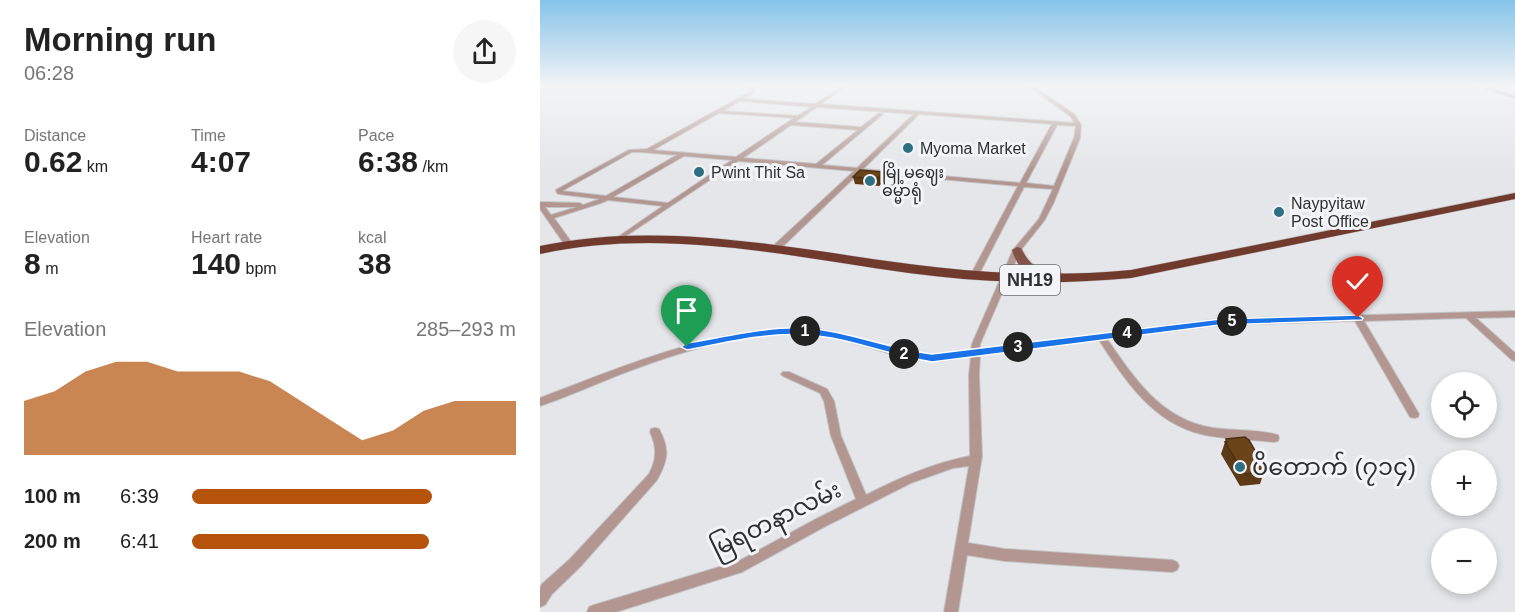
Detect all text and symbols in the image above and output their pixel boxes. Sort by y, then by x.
button: share [453,20,516,83]
text: Morning run [24,21,216,58]
text: 06:28 [24,62,74,84]
text: Distance [24,127,86,144]
text: Time [191,127,226,144]
text: Pace [358,127,394,144]
place label: Myoma Market [920,140,1026,157]
marker: Myoma Market [901,141,915,155]
text: 0.62 [24,145,82,178]
text: 4:07 [191,145,251,178]
text: 6:38 [358,145,418,178]
text: km [82,158,108,175]
text: /km [418,158,448,175]
place label: မြို့မဈေး ဓမ္မာရုံ [882,161,944,205]
place label: Pwint Thit Sa [711,164,805,181]
marker: Pwint Thit Sa [692,165,706,179]
marker: မြို့မဈေး ဓမ္မာရုံ [863,174,877,188]
place label: Naypyitaw Post Office [1291,195,1369,230]
marker: Naypyitaw Post Office [1272,205,1286,219]
text: Elevation [24,229,90,246]
text: Heart rate [191,229,262,246]
text: kcal [358,229,386,246]
text: 8 [24,247,41,280]
text: 140 [191,247,241,280]
text: 38 [358,247,391,280]
pin [1332,256,1383,318]
text: m [41,260,58,277]
text: bpm [241,260,277,277]
road number: NH19 [1000,265,1060,295]
icon: check [1341,265,1374,298]
pin [661,285,712,347]
icon: arrive [670,294,703,327]
pin: 5 [1217,306,1247,336]
text: 5 [1228,312,1236,329]
pin: 1 [790,316,820,346]
text: Elevation [24,318,106,340]
text: 285–293 m [416,318,516,340]
pin: 4 [1112,318,1142,348]
text: 1 [801,322,809,339]
text: 4 [1123,324,1131,341]
pin: 3 [1003,332,1033,362]
text: 3 [1014,338,1022,355]
pin: 2 [889,339,919,369]
text: 2 [900,345,908,362]
map controls [1431,372,1497,594]
button: locate [1431,372,1497,438]
button: + [1431,450,1497,516]
place label: ပိတောက် (၇၁၄) [1252,451,1416,486]
marker: ပိတောက် (၇၁၄) [1233,460,1247,474]
street label: မြရတနာလမ်း [705,474,848,567]
text: 100 m [24,485,81,507]
text: 6:39 [120,485,159,507]
button: − [1431,528,1497,594]
text: 200 m [24,530,81,552]
text: 6:41 [120,530,159,552]

